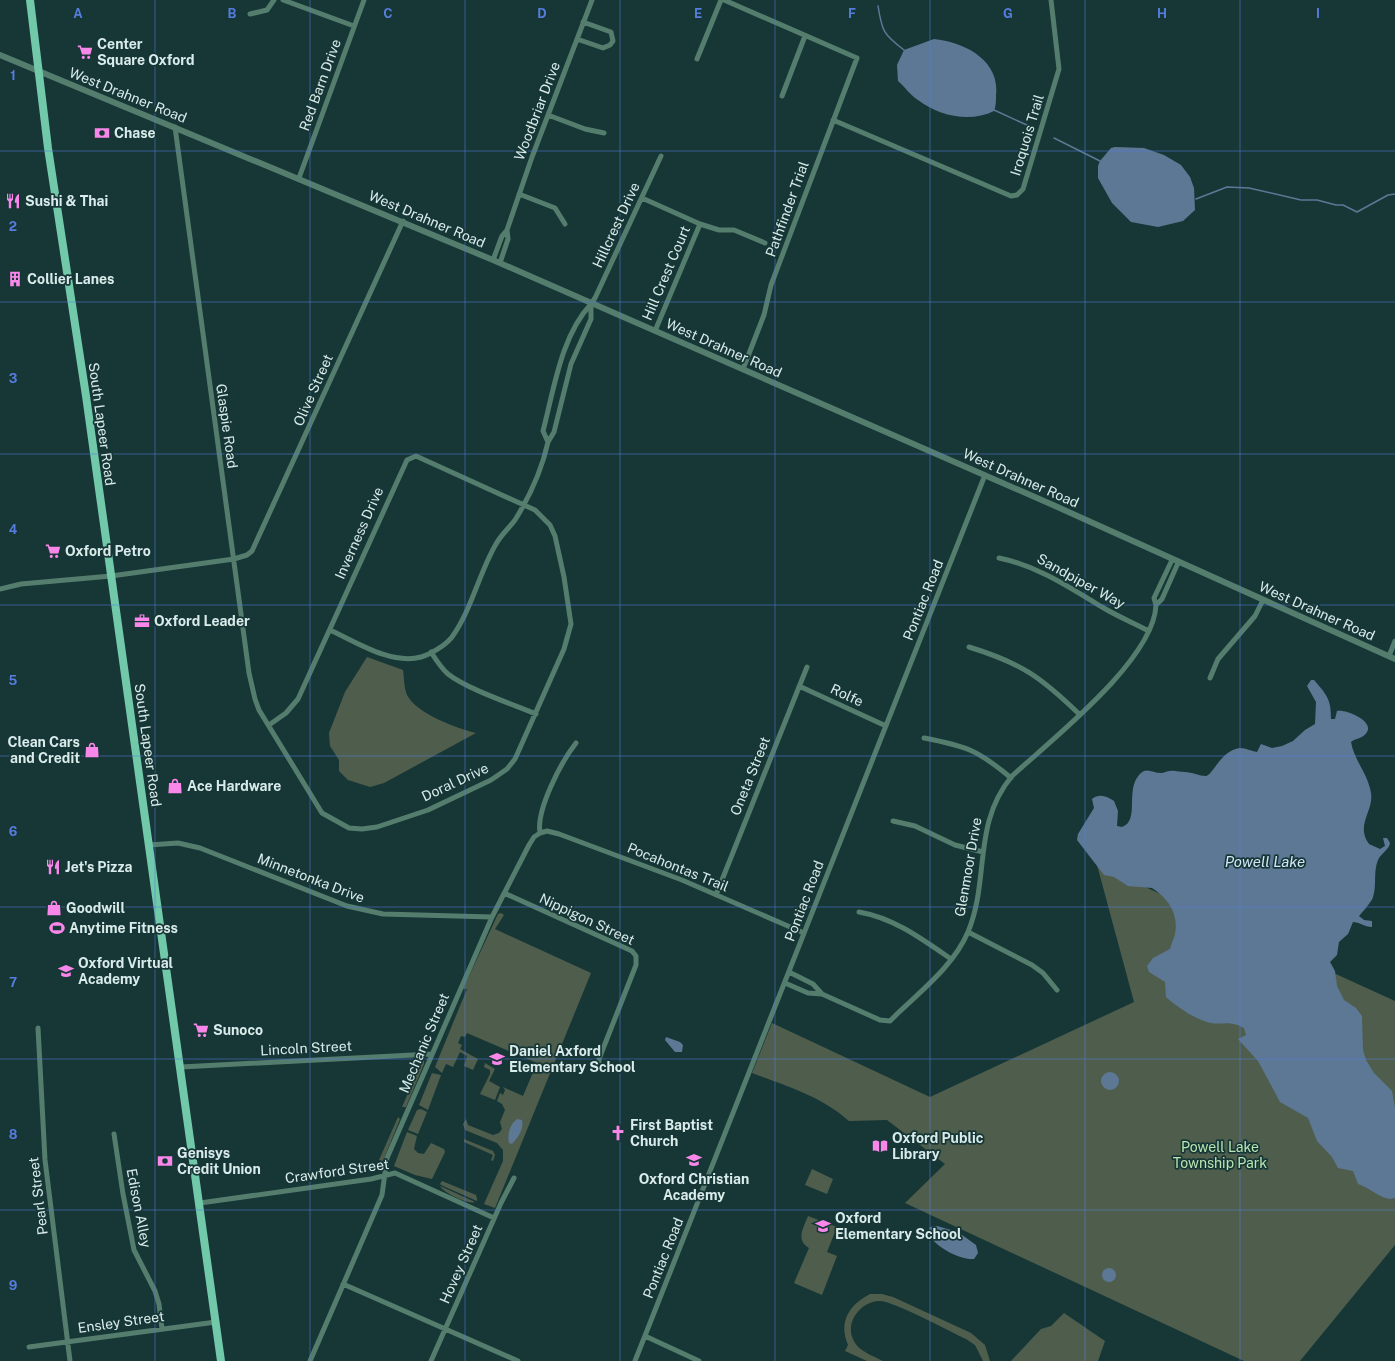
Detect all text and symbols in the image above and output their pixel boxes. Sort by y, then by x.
text: A [73,6,83,21]
text: B [228,6,237,21]
text: C [383,6,393,21]
text: D [537,6,547,21]
text: E [694,6,702,21]
text: F [848,6,856,21]
text: G [1003,6,1013,21]
text: H [1157,6,1167,21]
text: I [1316,6,1320,21]
place label: Center Square Oxford [97,36,195,68]
street label: Red Barn Drive [296,37,344,133]
supermarket icon: Center Square Oxford [76,43,94,61]
street label: Woodbriar Drive [511,59,563,163]
street label: West Drahner Road [67,64,189,126]
text: 1 [10,68,16,83]
street label: Iroquois Trail [1007,92,1047,178]
bank icon: Chase [93,124,111,142]
place label: Chase [114,125,156,141]
street label: Pathfinder Trial [762,159,812,259]
street label: Hillcrest Drive [589,180,643,270]
street label: West Drahner Road [366,187,488,251]
restaurant icon: Sushi & Thai [4,192,22,210]
place label: Sushi & Thai [25,193,108,209]
text: 2 [9,219,17,234]
street label: Hill Crest Court [639,223,693,323]
building icon: Collier Lanes [6,270,24,288]
place label: Collier Lanes [27,271,114,287]
street label: West Drahner Road [664,315,784,381]
street label: Olive Street [290,352,336,428]
street label: South Lapeer Road [85,361,119,487]
text: 3 [9,371,18,386]
street label: Glaspie Road [213,383,241,469]
street label: West Drahner Road [961,445,1081,511]
street label: Inverness Drive [332,484,386,582]
text: 4 [9,522,18,537]
supermarket icon: Oxford Petro [44,542,62,560]
place label: Oxford Petro [65,543,151,559]
street label: Sandpiper Way [1034,550,1128,612]
street label: Pontiac Road [900,557,946,643]
street label: West Drahner Road [1257,578,1377,644]
office icon: Oxford Leader [133,612,151,630]
place label: Oxford Leader [154,613,250,629]
text: 5 [9,673,18,688]
street label: Rolfe [828,680,866,710]
street label: South Lapeer Road [131,682,165,808]
place label: Clean Cars and Credit [7,734,80,766]
street label: Oneta Street [727,734,773,818]
shop icon: Clean Cars and Credit [83,741,101,759]
street label: Doral Drive [419,760,491,804]
shop icon: Ace Hardware [166,777,184,795]
place label: Ace Hardware [187,778,281,794]
street label: Glenmoor Drive [951,816,985,918]
text: 6 [9,824,18,839]
street label: Pocahontas Trail [625,839,731,895]
street label: Minnetonka Drive [255,850,367,906]
water label: Powell Lake [1225,853,1305,870]
restaurant icon: Jet's Pizza [44,858,62,876]
street label: Pontiac Road [781,858,827,944]
place label: Jet's Pizza [65,859,132,875]
street label: Nippigon Street [537,890,637,948]
shop icon: Goodwill [45,899,63,917]
place label: Goodwill [66,900,125,916]
sports icon: Anytime Fitness [48,919,66,937]
place label: Anytime Fitness [69,920,178,936]
place label: Oxford Virtual Academy [78,955,174,987]
school or university icon: Oxford Virtual Academy [57,962,75,980]
text: 7 [9,975,17,990]
street label: Mechanic Street [396,991,452,1095]
supermarket icon: Sunoco [192,1021,210,1039]
place label: Sunoco [213,1022,263,1038]
street label: Lincoln Street [260,1038,352,1058]
place label: Daniel Axford Elementary School [509,1043,636,1075]
school or university icon: Daniel Axford Elementary School [488,1050,506,1068]
place label: First Baptist Church [630,1117,713,1149]
church icon: First Baptist Church [609,1124,627,1142]
text: 8 [9,1127,18,1142]
place label: Oxford Public Library [892,1130,984,1162]
library icon: Oxford Public Library [871,1137,889,1155]
park label: Powell Lake Township Park [1173,1139,1267,1171]
place label: Genisys Credit Union [177,1145,261,1177]
school or university icon: Oxford Christian Academy [685,1151,703,1169]
bank icon: Genisys Credit Union [156,1152,174,1170]
street label: Pearl Street [25,1156,51,1236]
street label: Crawford Street [284,1156,390,1186]
street label: Edison Alley [123,1167,155,1249]
place label: Oxford Christian Academy [639,1171,749,1203]
place label: Oxford Elementary School [835,1210,962,1242]
street label: Pontiac Road [640,1215,686,1301]
school or university icon: Oxford Elementary School [814,1217,832,1235]
street label: Hovey Street [436,1222,486,1306]
text: 9 [9,1278,17,1293]
street label: Ensley Street [77,1308,165,1336]

